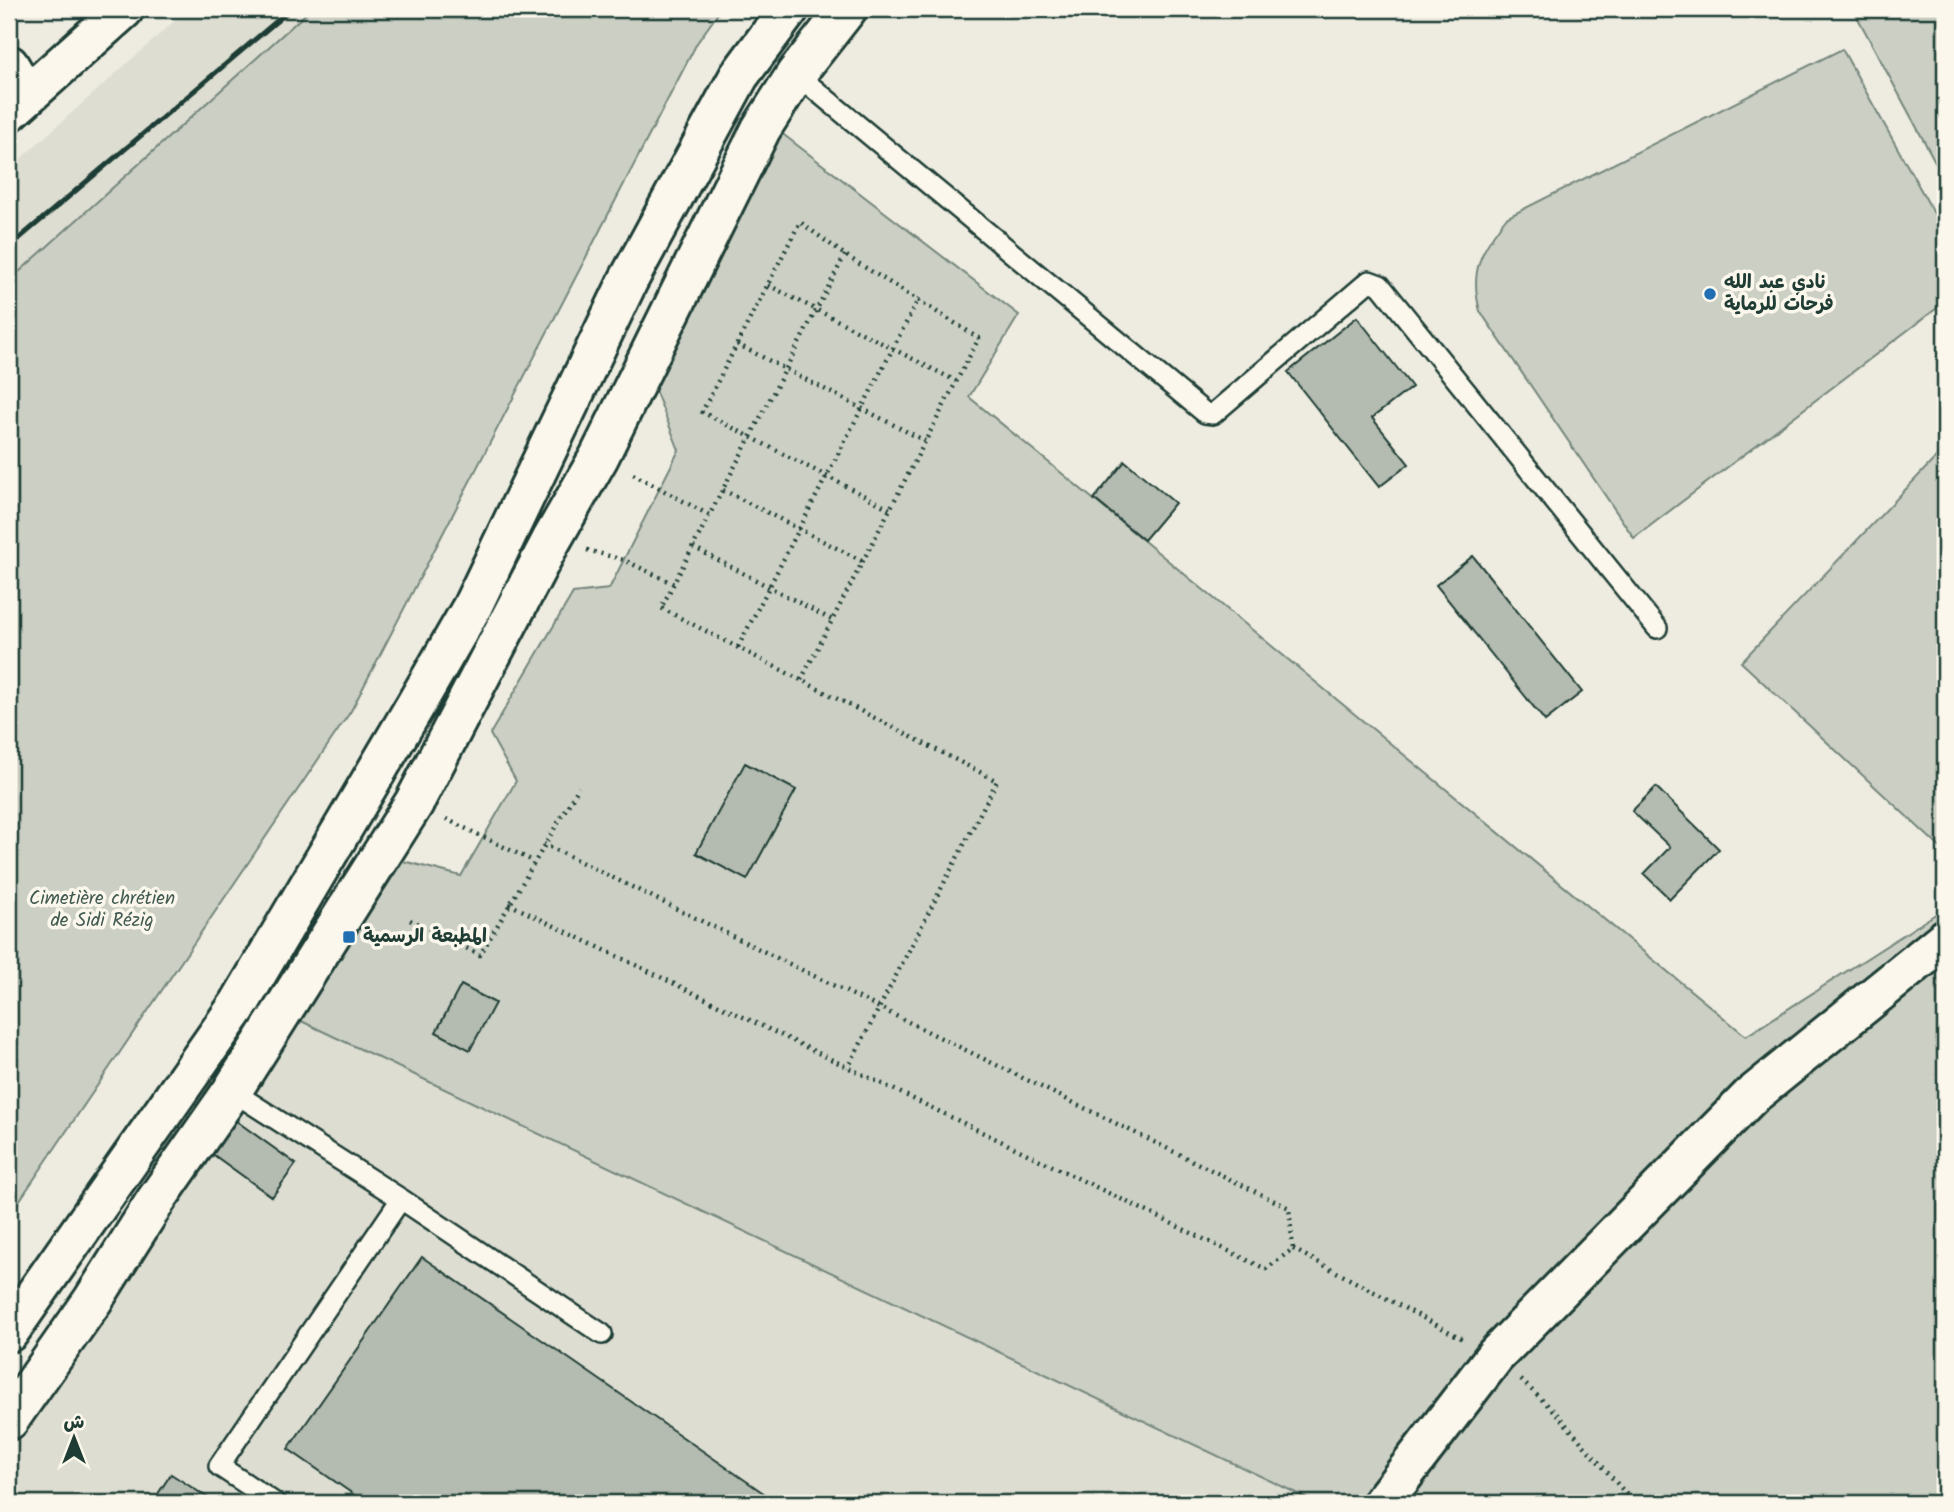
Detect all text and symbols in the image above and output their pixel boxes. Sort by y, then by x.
place label: نادي عبد الله فرحات للرماية [1724,268,1834,320]
marker: نادي عبد الله فرحات للرماية [1702,286,1718,302]
park label: Cimetière chrétien de Sidi Rézig [29,884,175,936]
place label: المطبعة الرسمية [363,922,487,952]
marker: المطبعة الرسمية [341,929,357,945]
north arrow [38,1404,108,1474]
text: ش [64,1408,85,1438]

